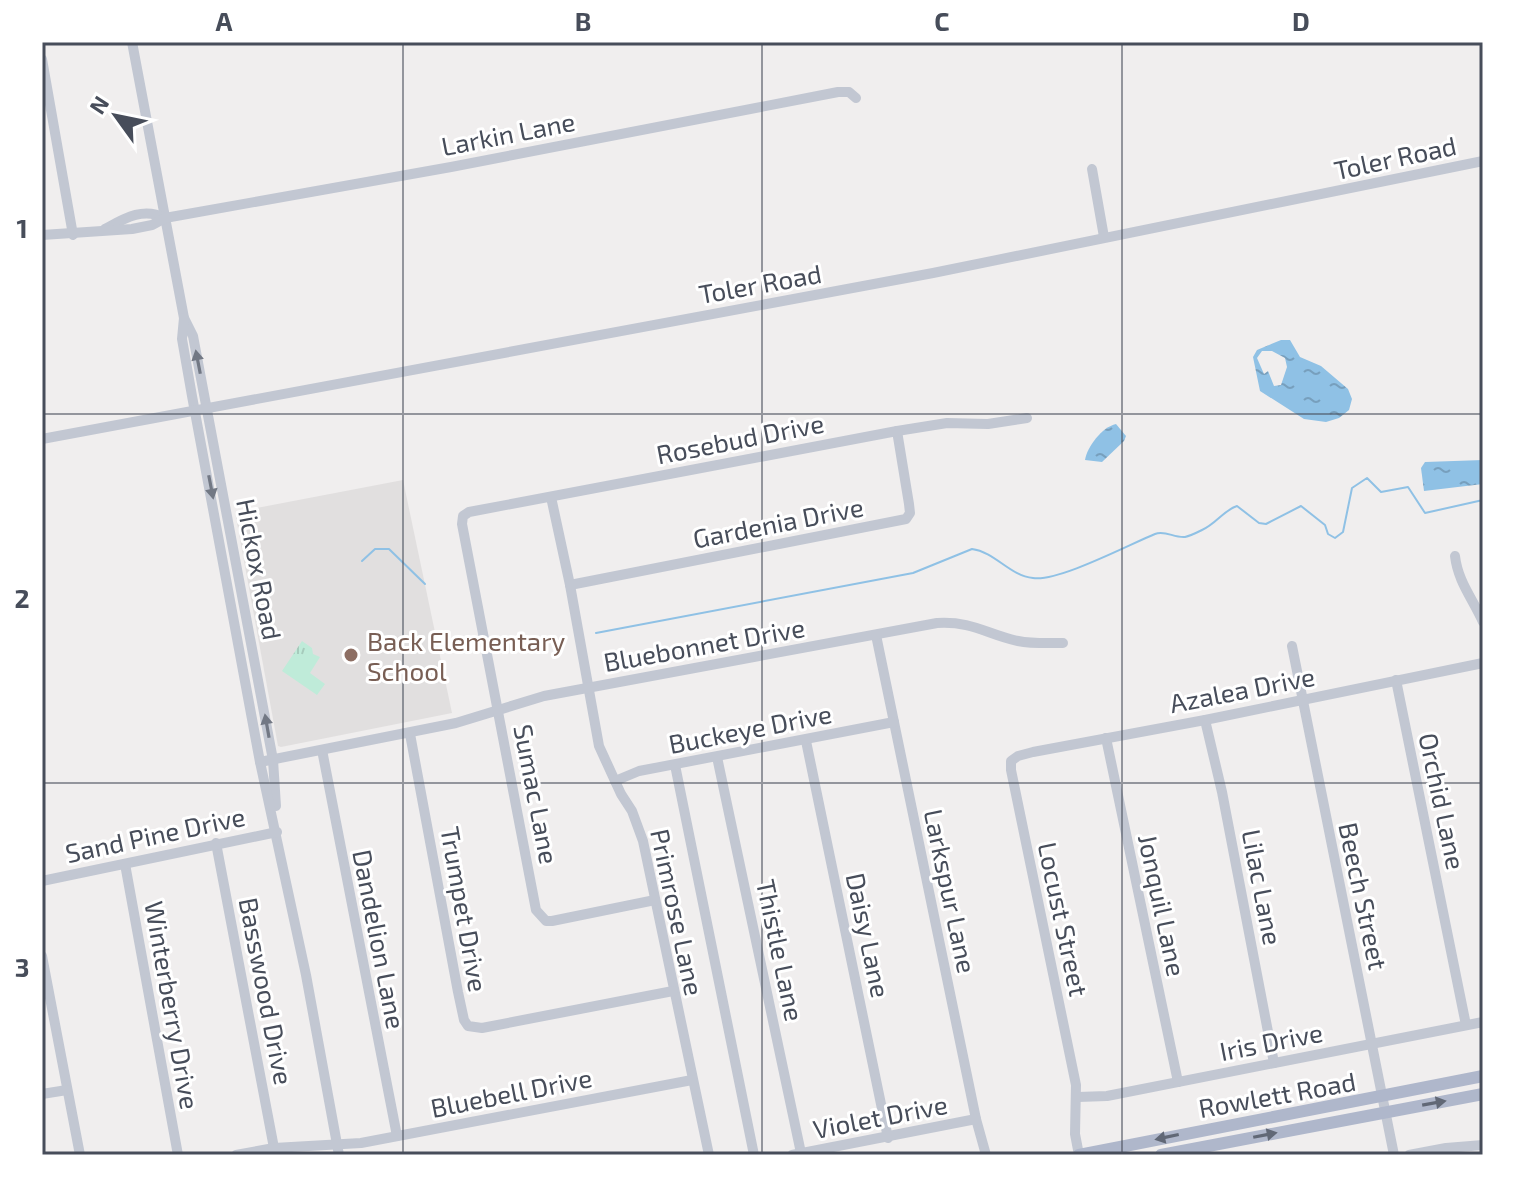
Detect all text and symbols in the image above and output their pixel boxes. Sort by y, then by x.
text: A [216,5,233,36]
text: B [575,5,591,36]
text: C [934,5,950,36]
text: D [1292,5,1310,36]
north arrow [76,76,156,156]
text: N [83,91,114,118]
street label: Larkin Lane [439,105,577,161]
street label: Toler Road [1331,129,1459,185]
text: 1 [16,212,28,243]
street label: Toler Road [696,257,824,309]
one-way arrow [192,349,204,374]
street label: Rosebud Drive [654,407,826,469]
one-way arrow [205,475,217,500]
street label: Gardenia Drive [690,490,866,554]
street label: Hickox Road [231,496,289,642]
text: 2 [14,582,30,613]
street label: Bluebonnet Drive [601,611,807,677]
place label: Back Elementary School [367,625,566,686]
marker: Back Elementary School [342,646,360,664]
street label: Azalea Drive [1167,660,1317,718]
street label: Buckeye Drive [666,697,834,759]
one-way arrow [260,714,272,739]
street label: Sumac Lane [508,722,566,866]
street label: Orchid Lane [1413,730,1473,872]
street label: Sand Pine Drive [62,800,248,868]
street label: Larkspur Lane [918,806,984,976]
street label: Beech Street [1333,819,1395,973]
street label: Trumpet Drive [435,824,495,994]
street label: Primrose Lane [645,826,711,998]
street label: Lilac Lane [1237,827,1289,947]
street label: Jonquil Lane [1133,831,1193,979]
street label: Locust Street [1033,839,1095,999]
street label: Dandelion Lane [347,847,413,1031]
street label: Daisy Lane [841,870,897,1000]
street label: Thistle Lane [751,876,811,1024]
street label: Basswood Drive [234,895,300,1087]
street label: Winterberry Drive [139,898,207,1112]
text: 3 [15,951,29,982]
street label: Iris Drive [1217,1016,1325,1066]
street label: Bluebell Drive [428,1061,594,1123]
street label: Rowlett Road [1196,1065,1358,1123]
street label: Violet Drive [810,1088,950,1144]
one-way arrow [1422,1097,1447,1109]
one-way arrow [1253,1128,1278,1140]
one-way arrow [1154,1131,1179,1143]

